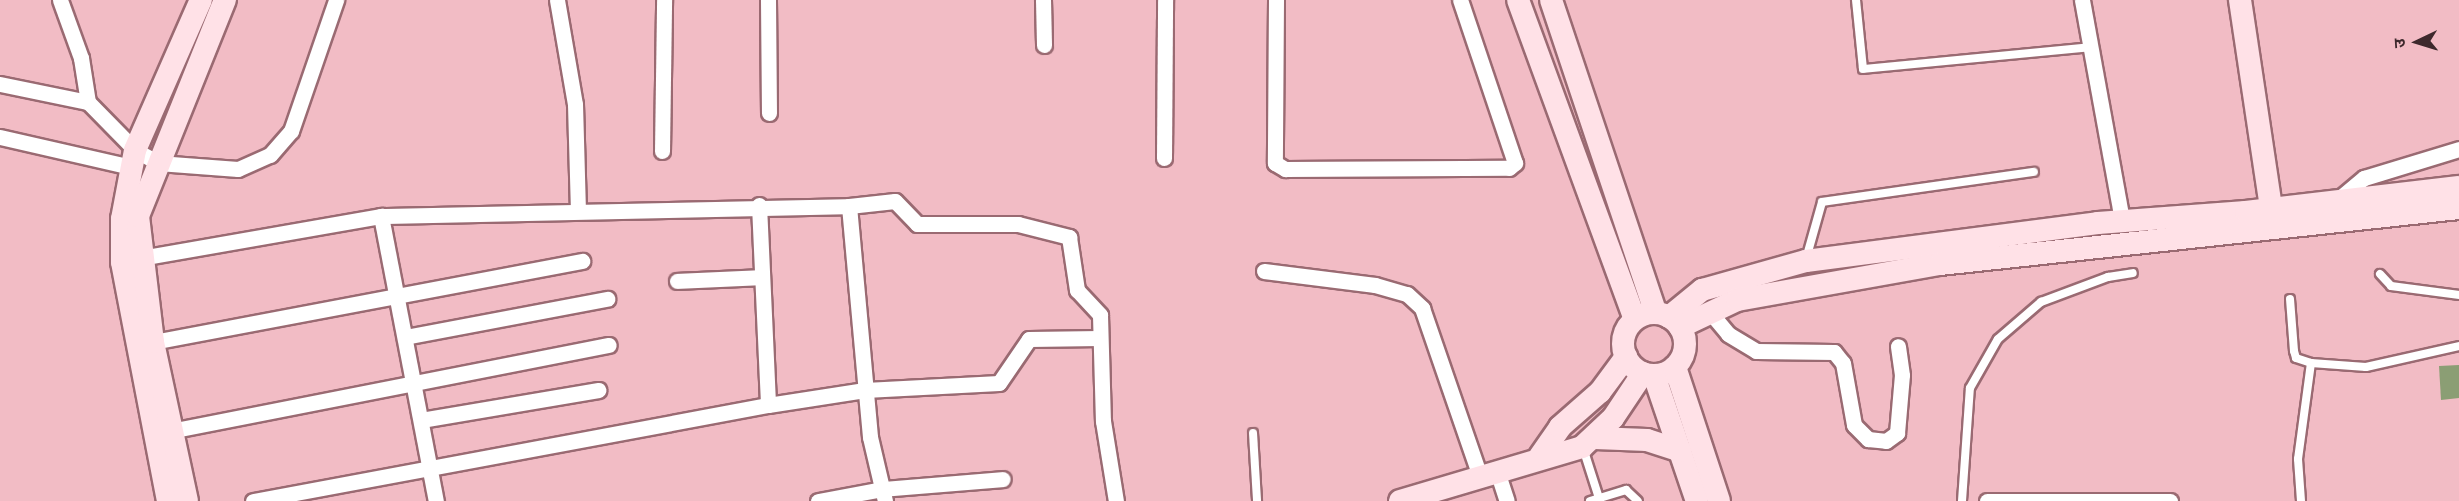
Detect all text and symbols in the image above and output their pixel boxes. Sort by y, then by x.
north arrow [2387,12,2447,72]
text: उ [2389,38,2409,49]

